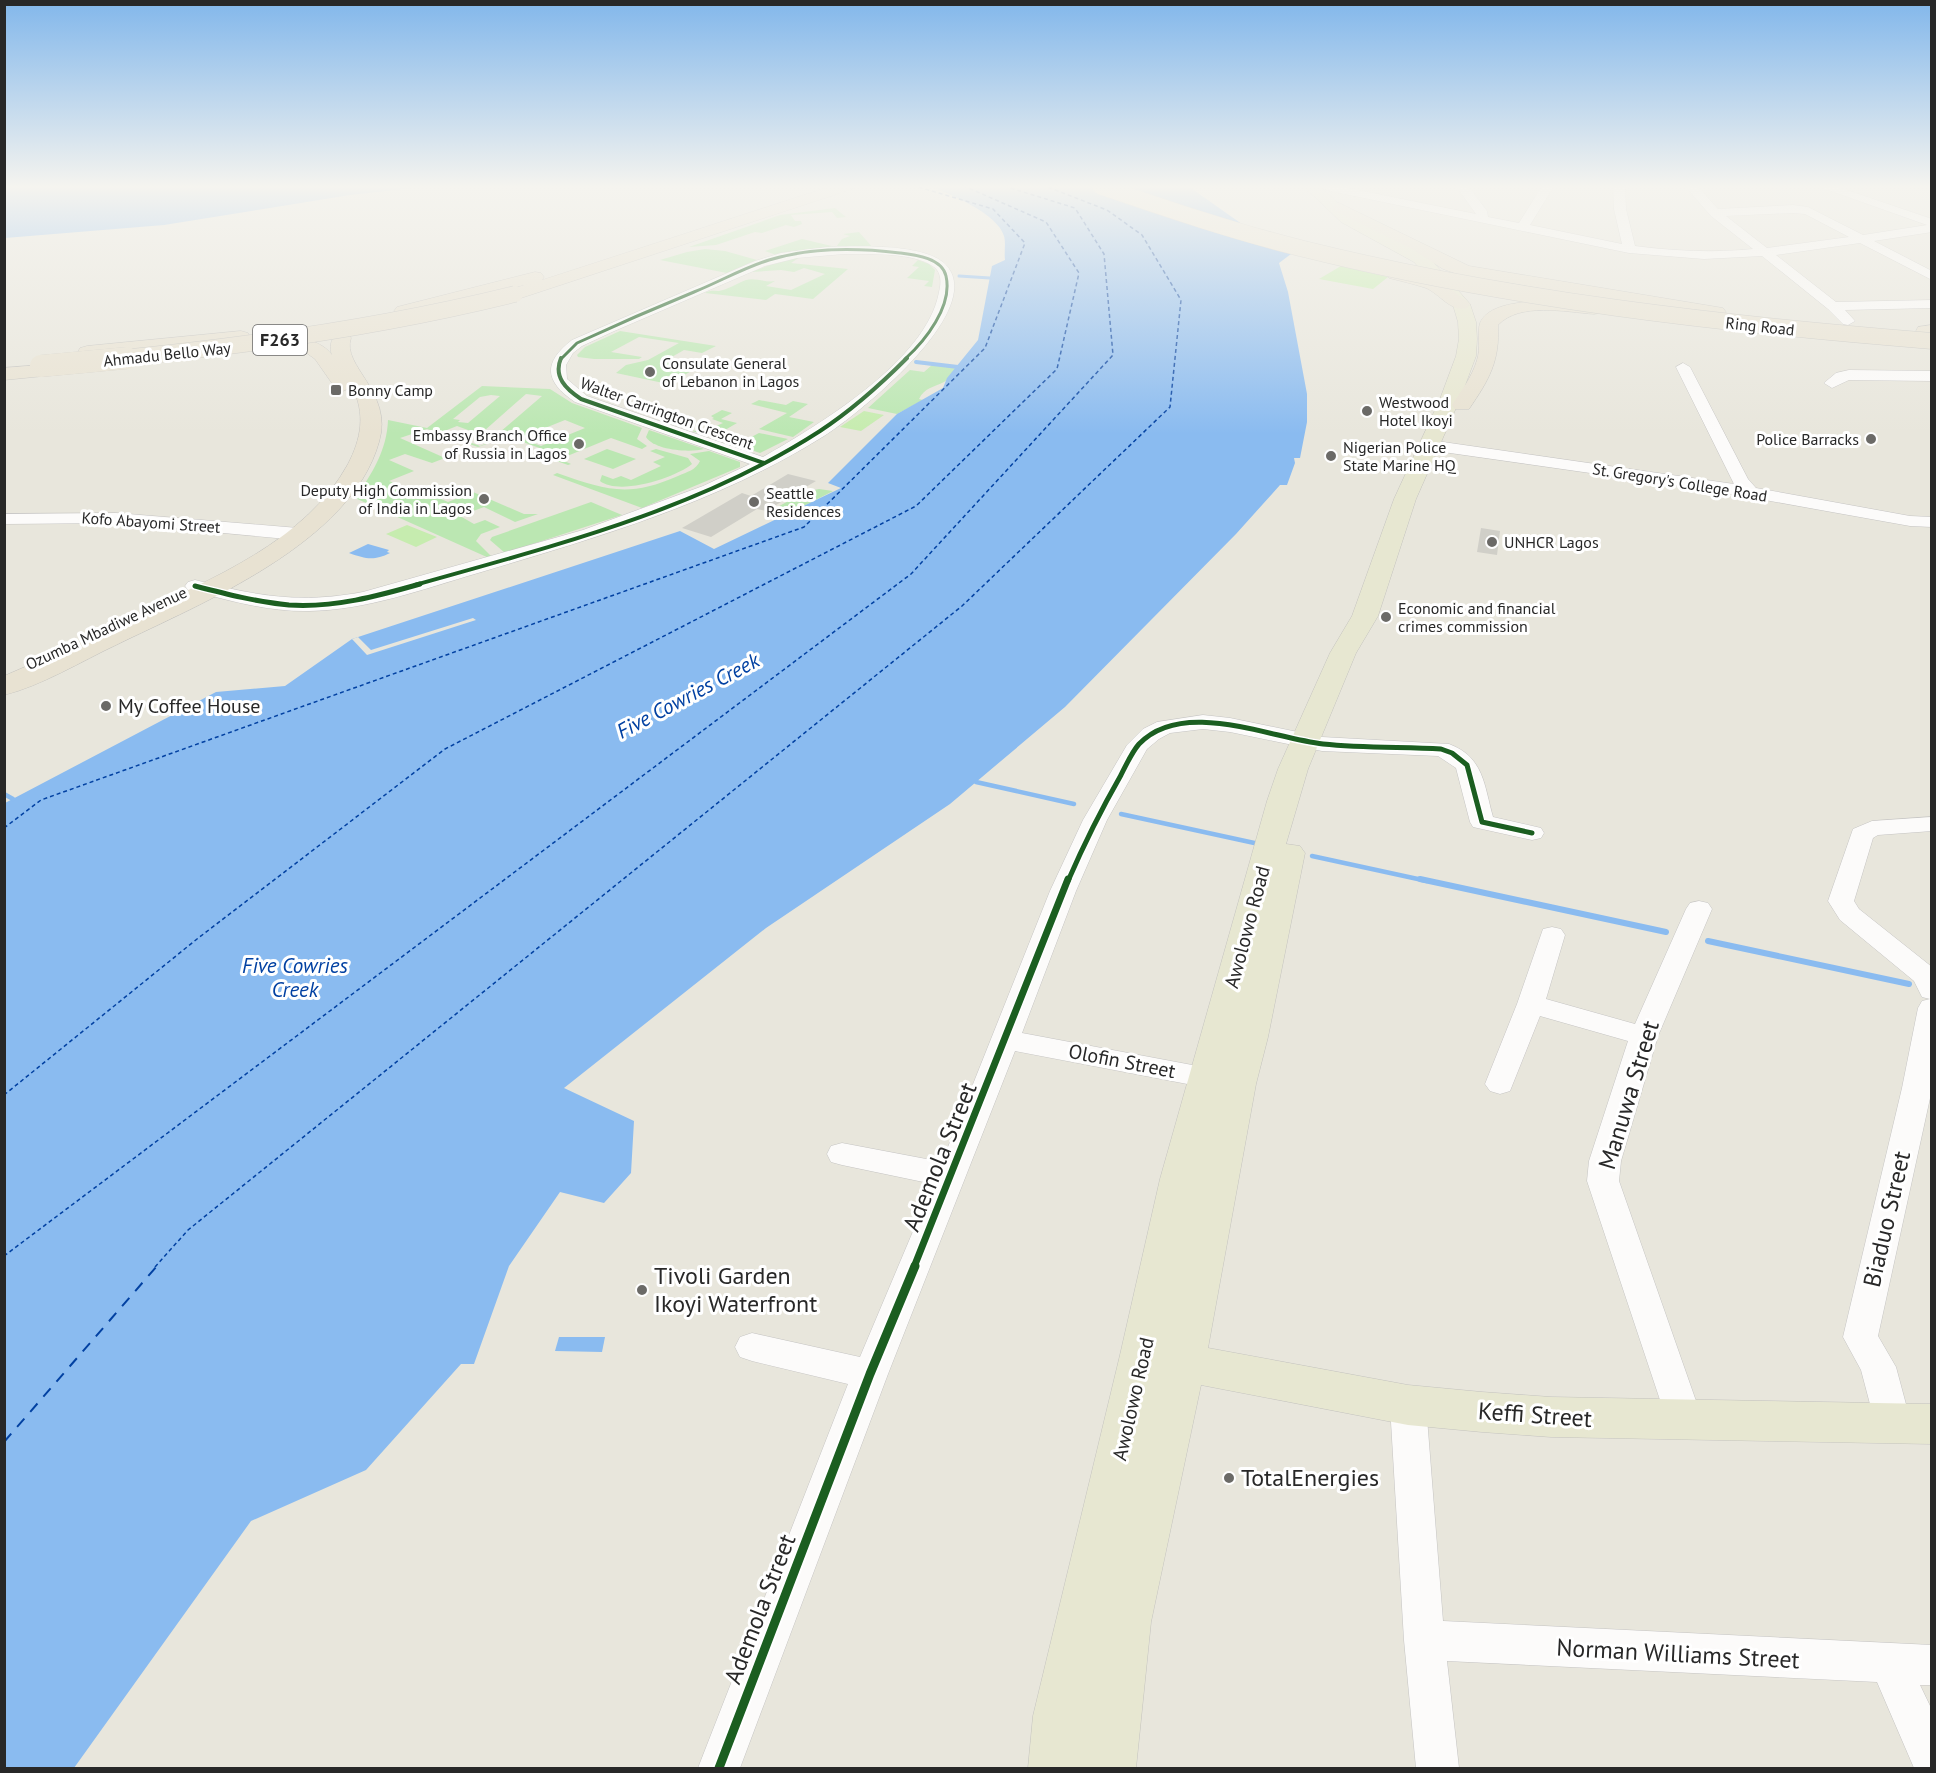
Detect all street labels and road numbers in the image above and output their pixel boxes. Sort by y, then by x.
street label: Ring Road [1724,312,1796,340]
road number: F263 [253,325,307,355]
street label: Ahmadu Bello Way [102,337,232,371]
street label: Walter Carrington Crescent [578,372,757,454]
street label: St. Gregory's College Road [1591,458,1769,506]
street label: Kofo Abayomi Street [81,507,222,537]
street label: Ozumba Mbadiwe Avenue [22,582,190,674]
street label: Awolowo Road [1218,863,1276,991]
street label: Manuwa Street [1591,1017,1666,1173]
street label: Olofin Street [1066,1038,1178,1084]
street label: Ademola Street [896,1078,984,1236]
street label: Biaduo Street [1856,1148,1917,1290]
street label: Awolowo Road [1106,1335,1160,1463]
street label: Keffi Street [1477,1395,1593,1434]
street label: Ademola Street [717,1529,802,1688]
street label: Norman Williams Street [1556,1632,1800,1675]

